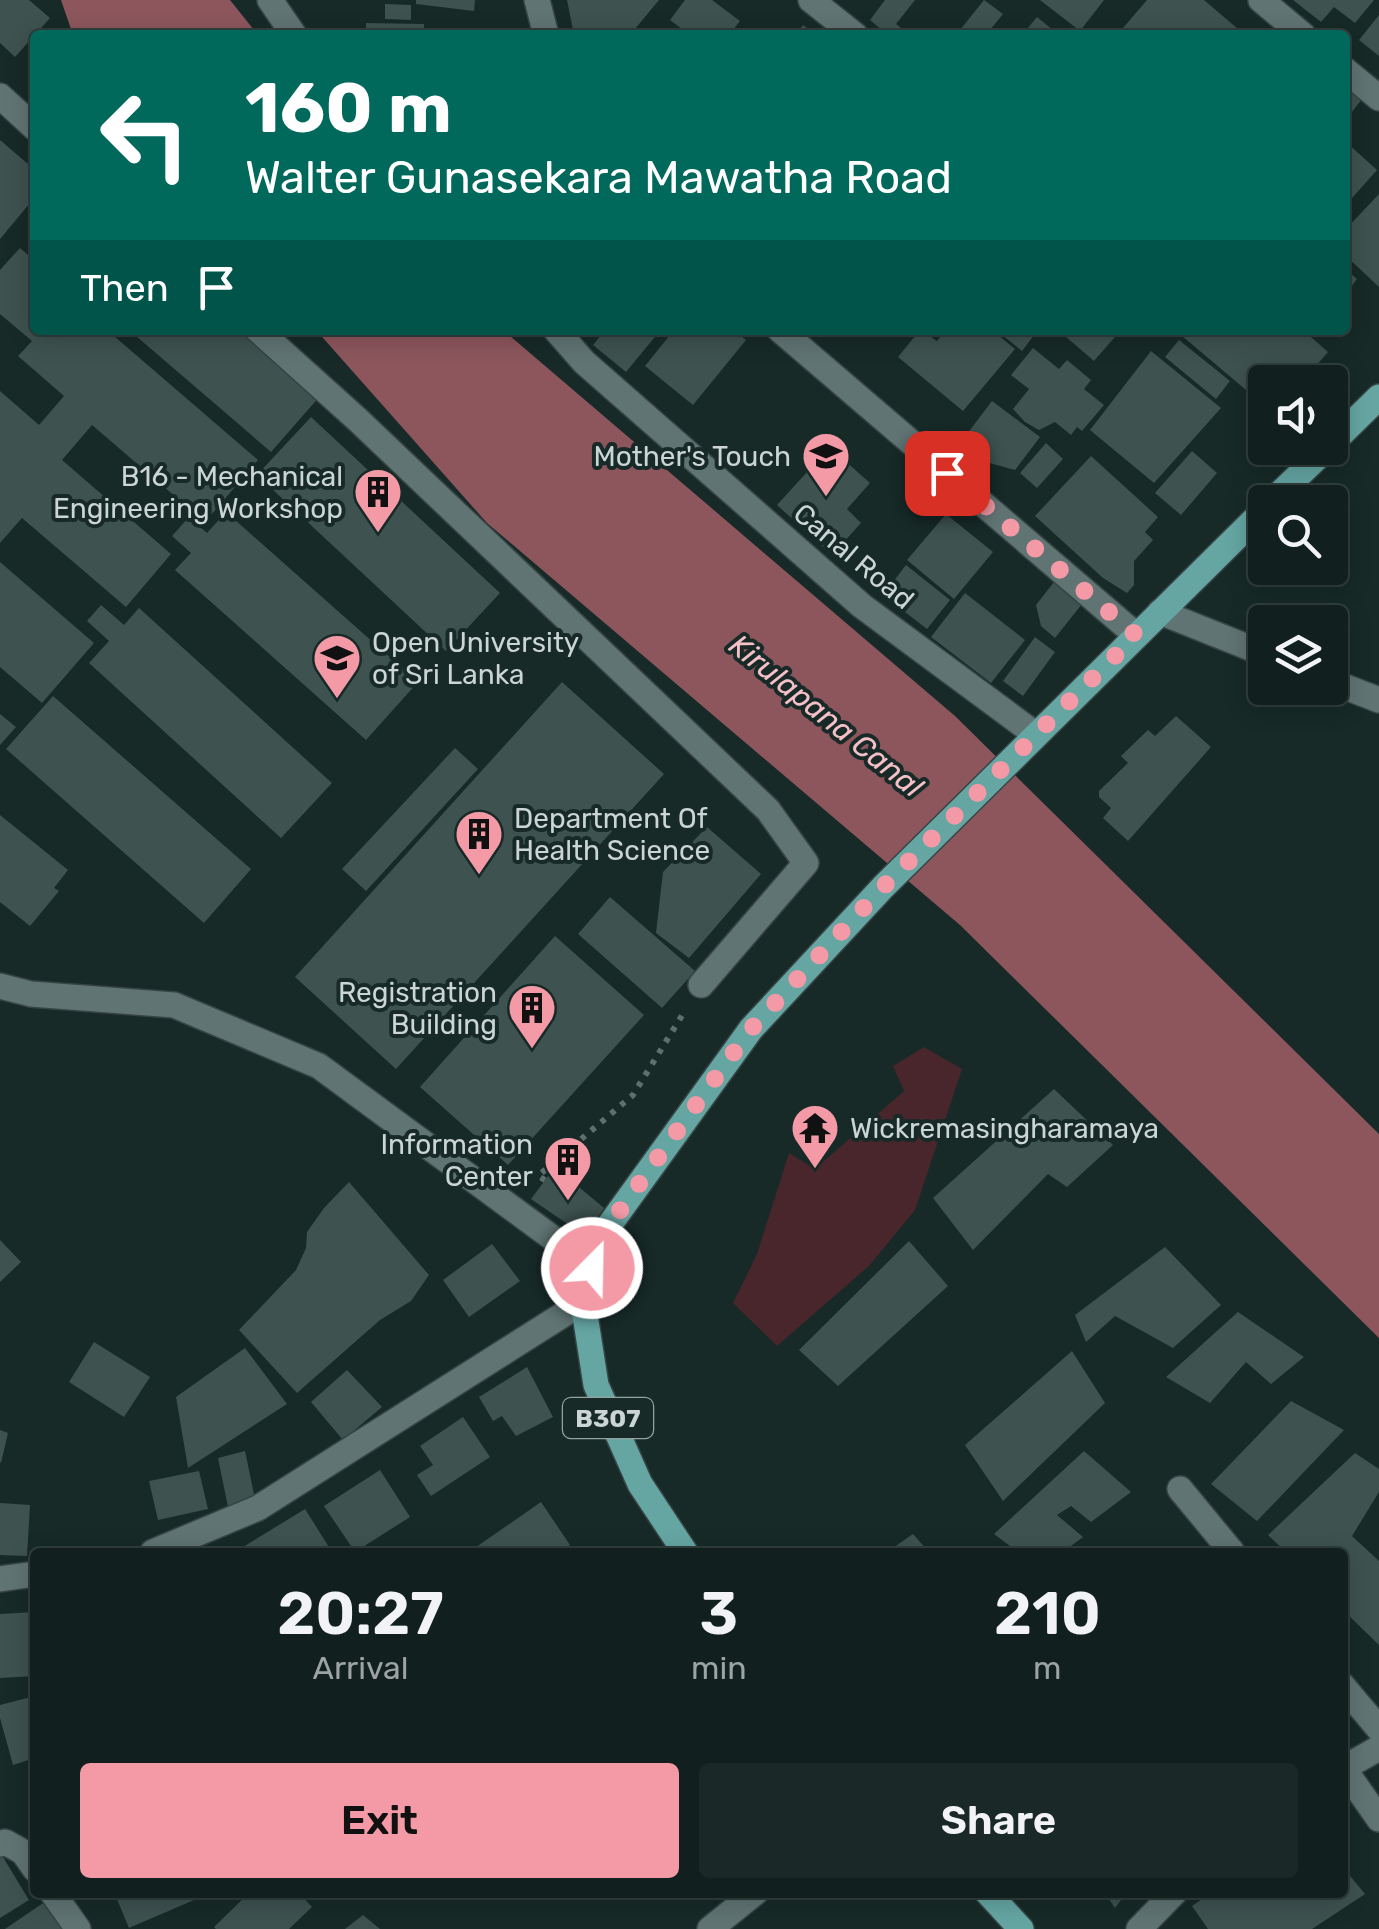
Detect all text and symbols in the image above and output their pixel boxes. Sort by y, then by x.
text: 160 m [245,67,452,150]
icon: left [80,70,210,200]
text: Walter Gunasekara Mawatha Road [245,151,952,204]
icon: arrive [189,260,244,315]
text: Then [80,265,169,311]
map controls [1248,365,1348,705]
button: sound [1248,365,1348,465]
school or university icon: Mother's Touch [800,430,852,498]
pin [905,431,990,516]
place label: Mother's Touch [594,440,791,473]
icon: arrive [920,446,975,501]
place label: B16 - Mechanical Engineering Workshop [53,460,343,525]
building icon: B16 - Mechanical Engineering Workshop [352,466,404,534]
button: search [1248,485,1348,585]
street label: Canal Road [787,497,920,616]
button: layers [1248,605,1348,705]
place label: Open University of Sri Lanka [372,626,579,691]
water label: Kirulapana Canal [722,627,931,806]
school or university icon: Open University of Sri Lanka [311,632,363,700]
place label: Department Of Health Science [514,802,710,867]
building icon: Department Of Health Science [453,808,505,876]
place label: Registration Building [338,976,497,1041]
building icon: Registration Building [506,982,558,1050]
temple icon: Wickremasingharamaya [789,1102,841,1170]
place label: Wickremasingharamaya [850,1112,1159,1145]
place label: Information Center [380,1128,533,1193]
building icon: Information Center [542,1134,594,1202]
position arrow [540,1216,644,1320]
road number: B307 [563,1398,653,1438]
text: 20:27 [277,1578,444,1649]
text: 3 [700,1578,738,1649]
text: 210 [994,1578,1101,1649]
text: Arrival [313,1649,409,1687]
text: min [691,1649,747,1687]
text: m [1033,1649,1062,1687]
button: Exit [80,1763,679,1878]
button: Share [699,1763,1298,1878]

